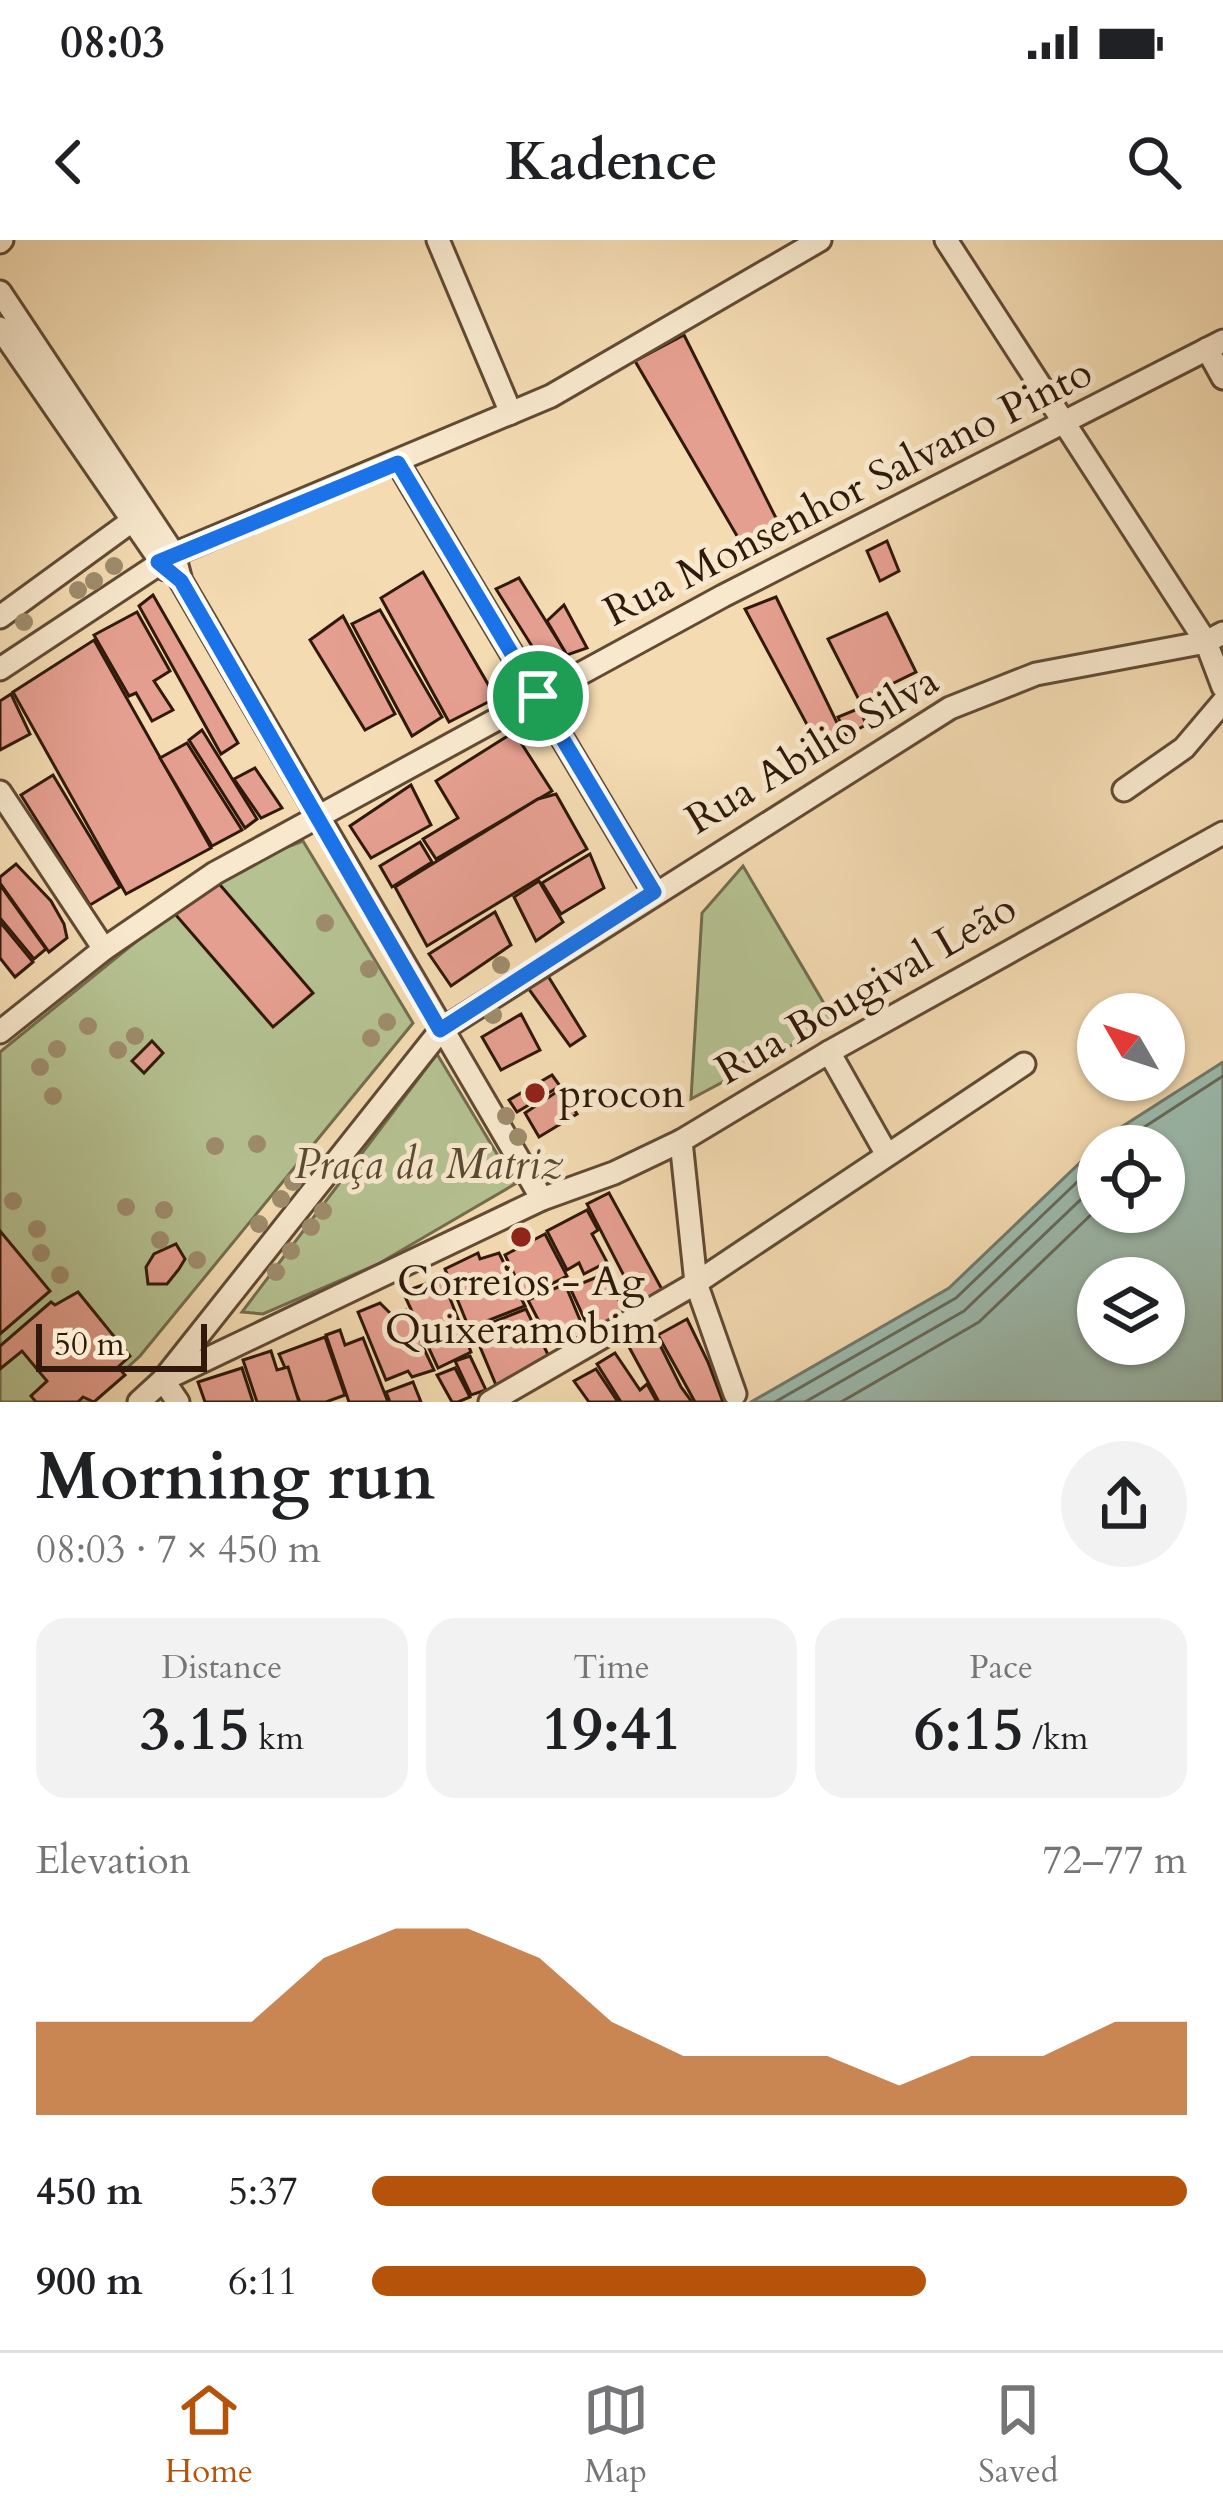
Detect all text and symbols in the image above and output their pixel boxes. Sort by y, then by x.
text: 08:03 [60,12,165,73]
text: Kadence [505,126,718,199]
icon: back [36,129,102,195]
icon: search [1121,129,1187,195]
street label: Rua Monsenhor Salvano Pinto [594,344,1102,640]
pin [487,645,589,747]
street label: Rua Abilio Silva [675,652,949,848]
icon: arrive [505,663,571,729]
street label: Rua Bougival Leão [705,880,1027,1098]
north arrow [1077,993,1185,1101]
map controls [1077,993,1185,1365]
place label: procon [559,1065,685,1122]
marker: procon [522,1080,548,1106]
button: locate [1077,1125,1185,1233]
park label: Praça da Matriz [294,1136,564,1193]
marker: Correios - Ag Quixeramobim [508,1224,534,1250]
place label: Correios - Ag Quixeramobim [385,1253,658,1358]
button: layers [1077,1257,1185,1365]
scale bar [36,1318,207,1371]
text: 50 m [54,1322,125,1367]
text: Morning run [36,1433,435,1522]
button: share [1061,1441,1187,1567]
text: 08:03 · 7 × 450 m [36,1523,321,1576]
text: Distance [162,1645,282,1690]
text: Time [573,1645,650,1690]
text: Pace [969,1645,1033,1690]
text: 3.15 [140,1690,249,1771]
text: 19:41 [541,1690,682,1771]
text: 6:15 [914,1690,1023,1771]
text: km [249,1716,304,1761]
text: /km [1023,1716,1089,1761]
text: Elevation [36,1834,191,1887]
text: 72–77 m [1042,1834,1187,1887]
text: 450 m [36,2165,142,2218]
text: 5:37 [228,2165,298,2218]
text: 900 m [36,2255,142,2308]
text: 6:11 [228,2255,298,2308]
tab: Home [165,2377,253,2494]
tab: Map [583,2377,649,2494]
tab: Saved [978,2377,1058,2494]

